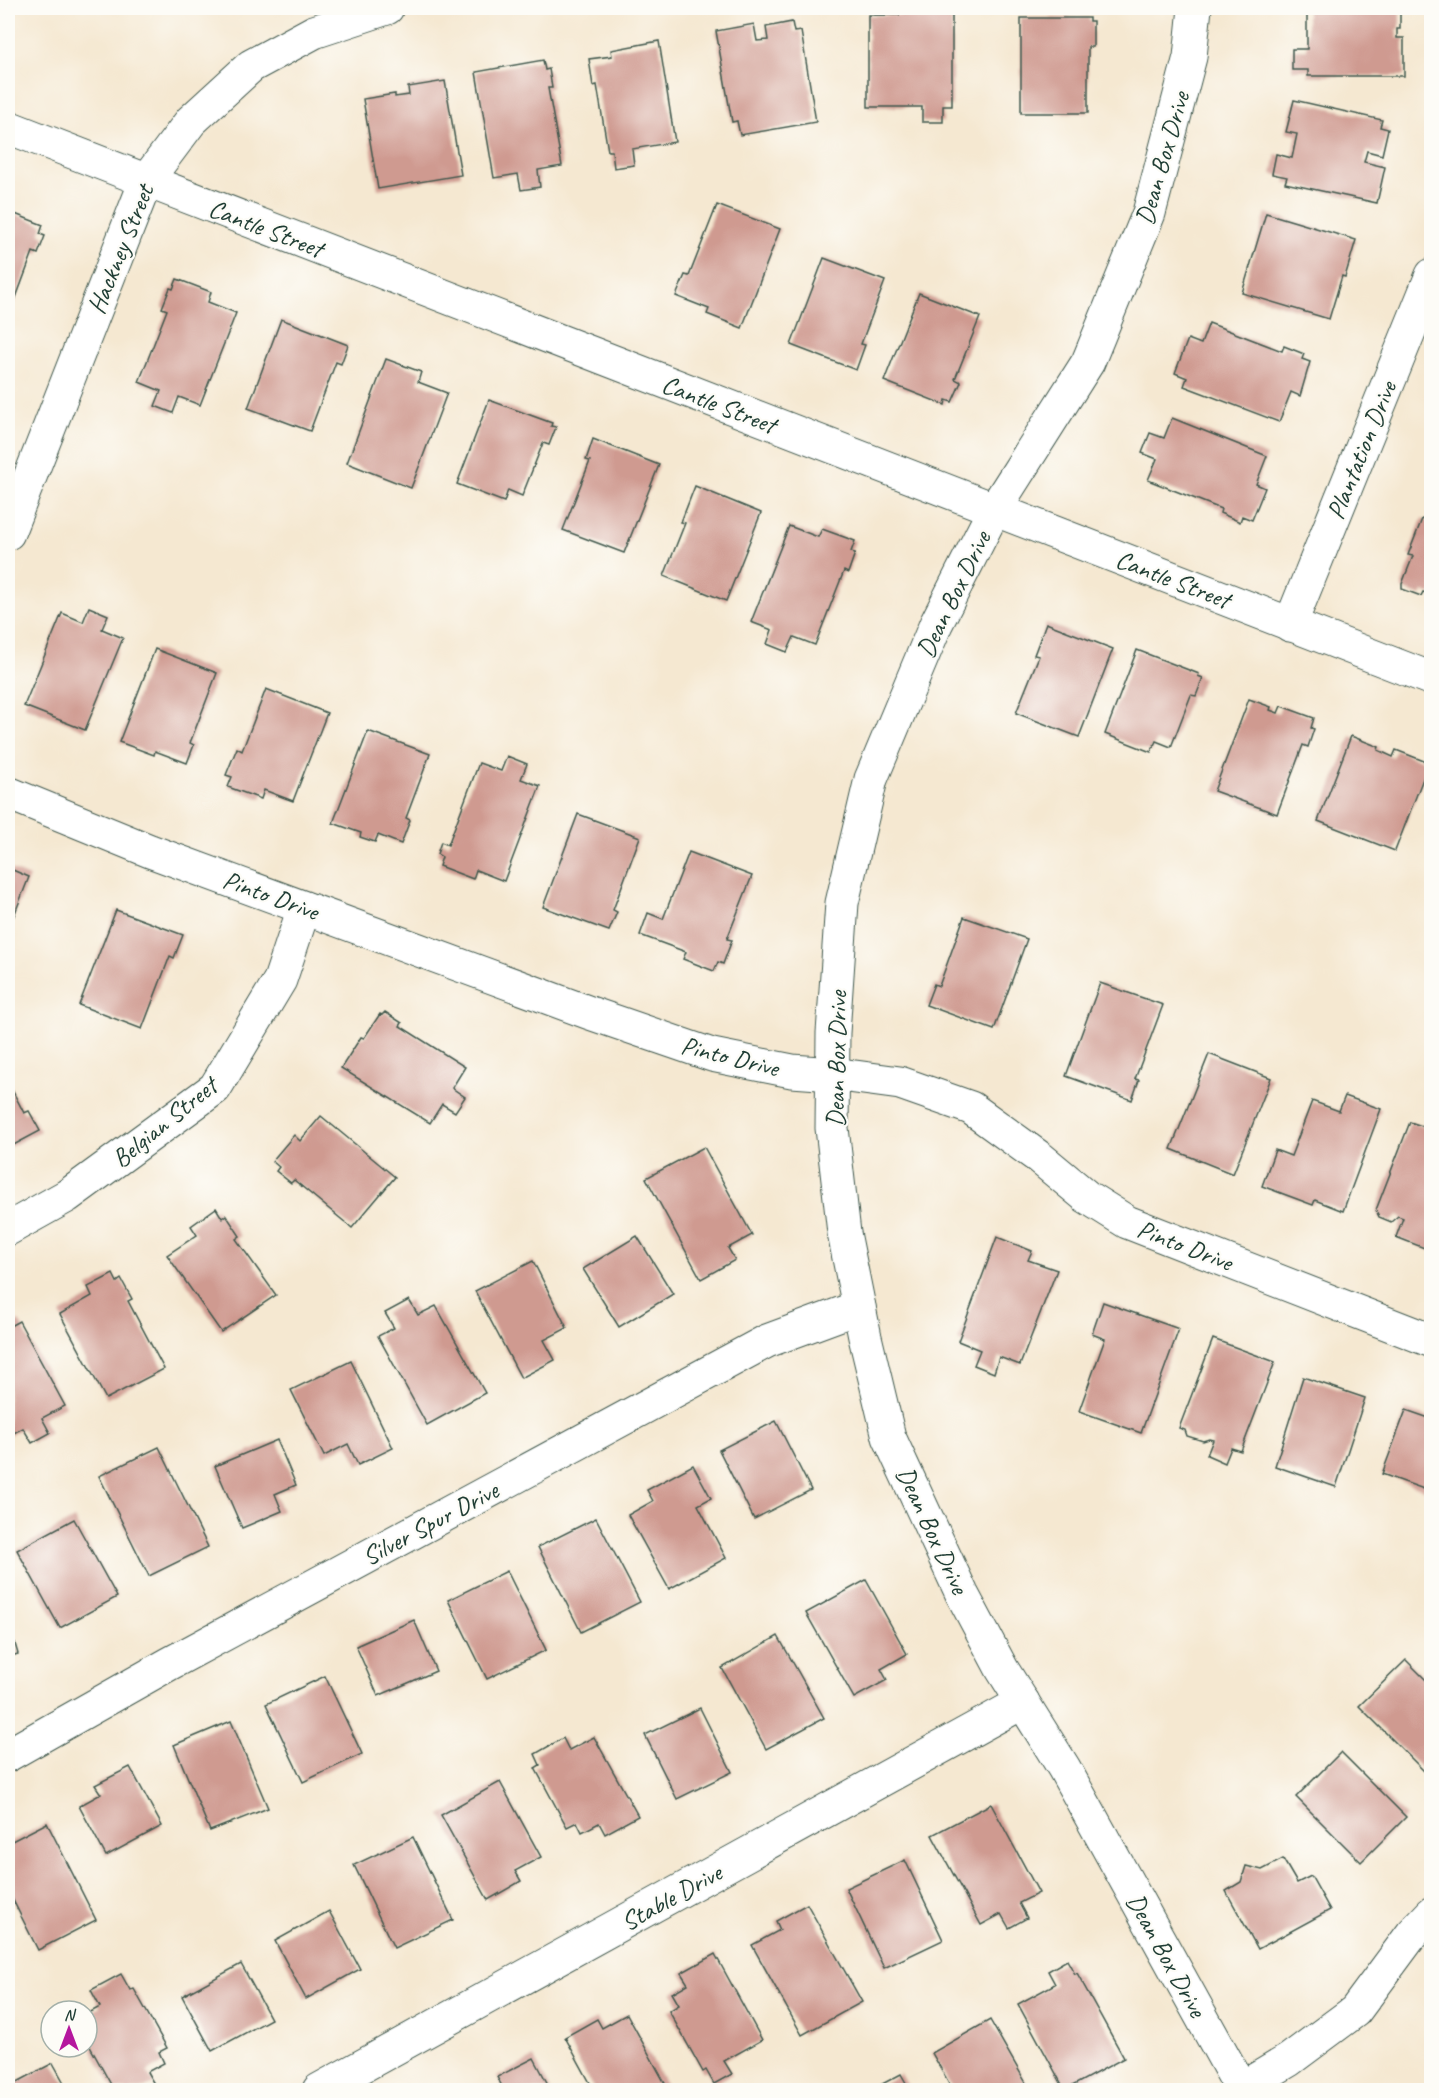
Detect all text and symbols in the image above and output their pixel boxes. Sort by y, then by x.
street label: Dean Box Drive [1128,87,1198,228]
street label: Hackney Street [80,178,162,318]
street label: Cantle Street [204,192,331,267]
street label: Cantle Street [657,368,784,443]
street label: Plantation Drive [1319,375,1405,524]
street label: Dean Box Drive [909,524,999,663]
street label: Cantle Street [1111,543,1238,618]
street label: Pinto Drive [219,863,326,929]
street label: Dean Box Drive [819,989,854,1128]
street label: Pinto Drive [678,1028,784,1085]
street label: Belgian Street [105,1068,226,1175]
street label: Pinto Drive [1133,1212,1239,1280]
street label: Dean Box Drive [889,1461,977,1600]
street label: Silver Spur Drive [357,1473,505,1573]
street label: Stable Drive [615,1855,730,1939]
street label: Dean Box Drive [1119,1888,1215,2024]
north arrow [39,1999,99,2059]
text: N [64,2005,77,2025]

